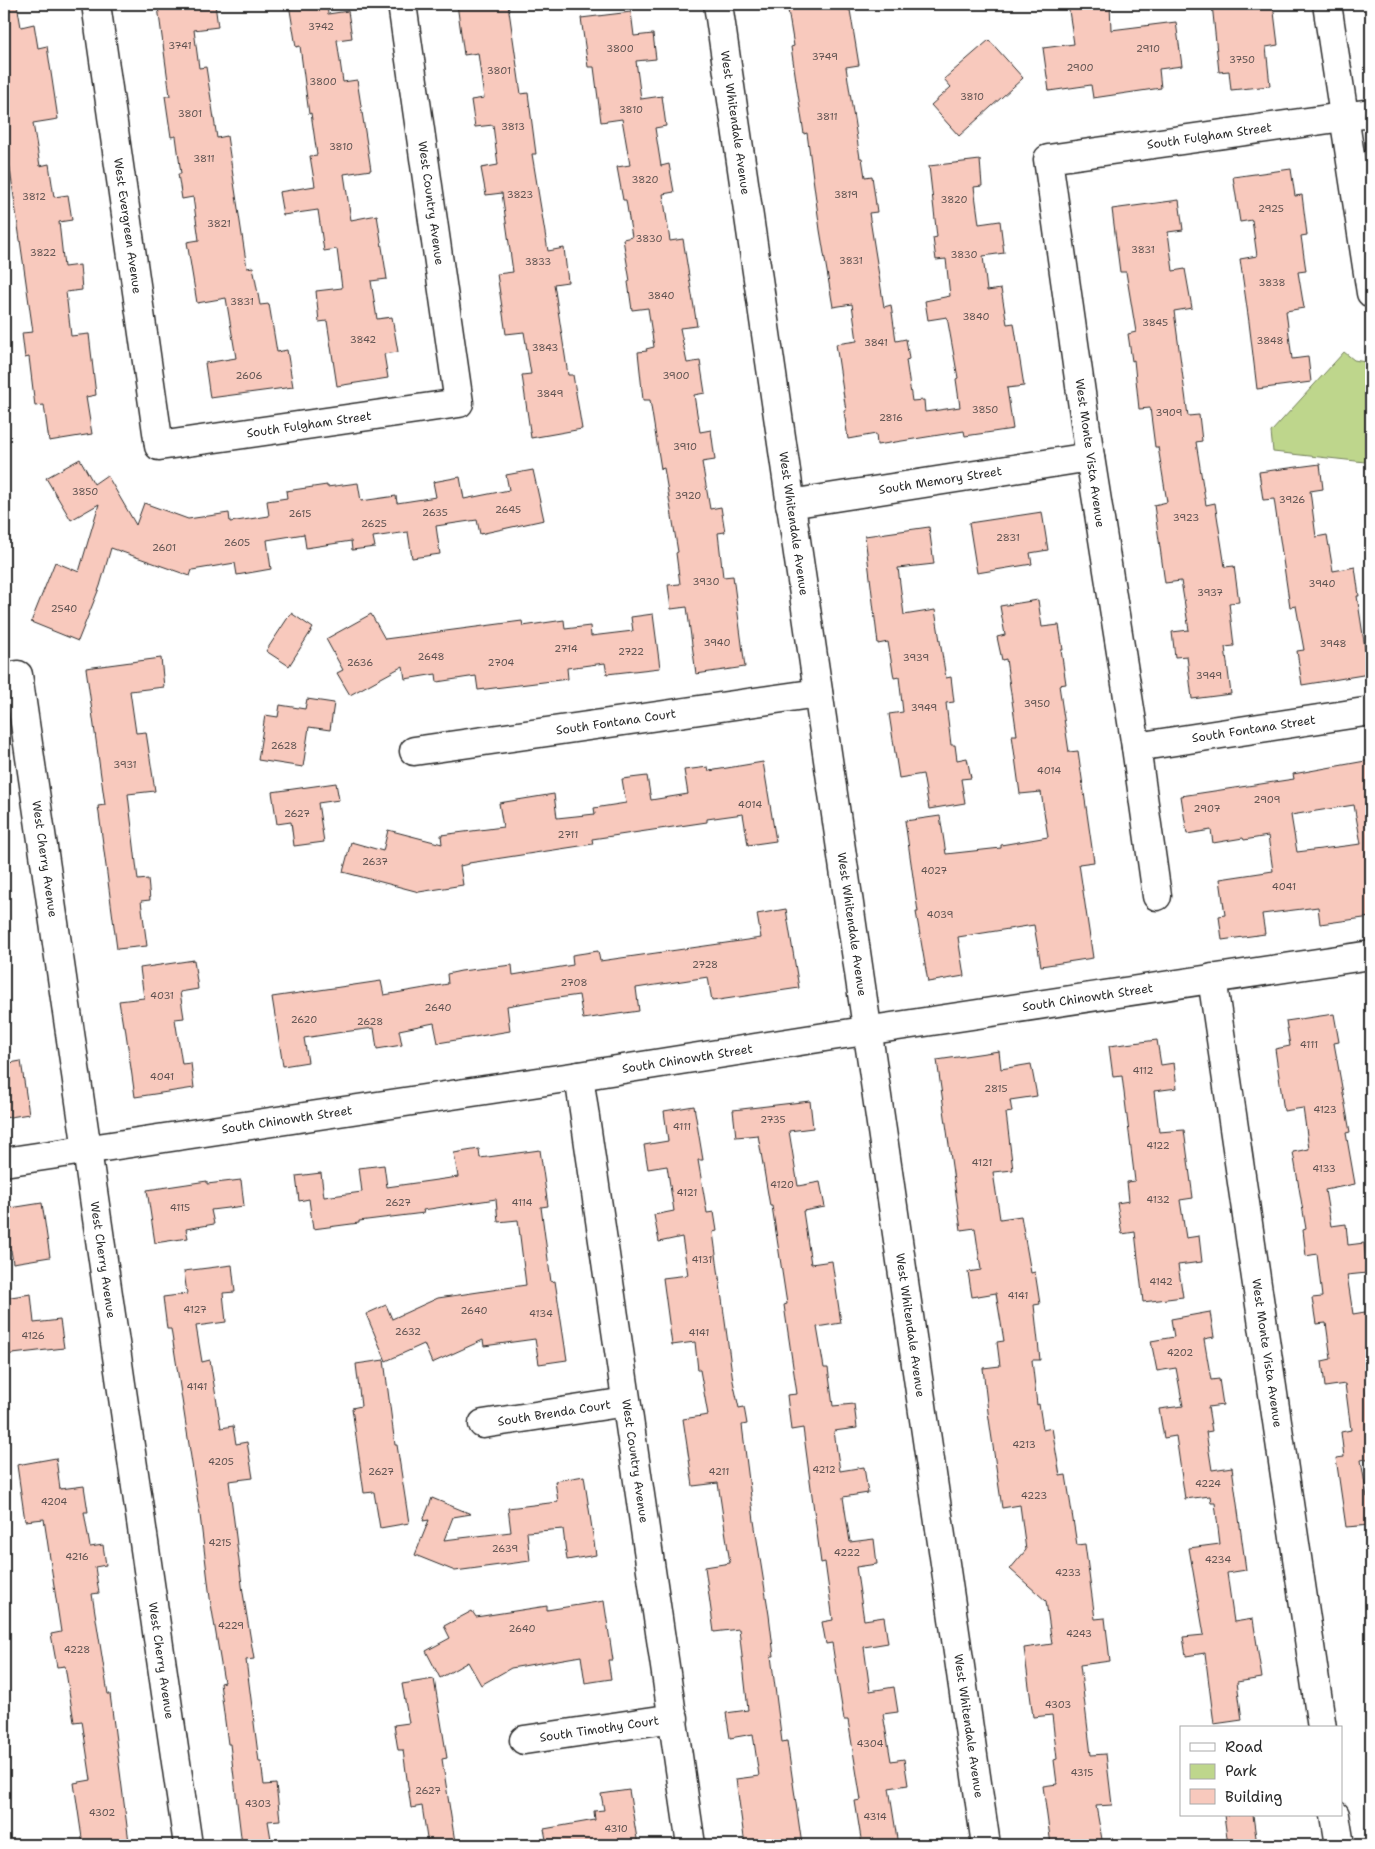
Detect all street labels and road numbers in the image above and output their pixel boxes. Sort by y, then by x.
street label: West Whitendale Avenue [717,50,754,196]
street label: South Fulgham Street [1146,119,1273,153]
street label: West Country Avenue [414,140,448,266]
street label: West Evergreen Avenue [110,157,145,295]
street label: West Monte Vista Avenue [1072,377,1108,529]
street label: South Fulgham Street [246,408,372,441]
street label: West Whitendale Avenue [775,450,812,597]
street label: South Memory Street [877,463,1003,498]
street label: South Fontana Court [555,705,677,739]
street label: South Fontana Street [1191,712,1316,746]
street label: West Cherry Avenue [28,799,61,919]
street label: West Whitendale Avenue [834,851,870,998]
street label: South Chinowth Street [1021,980,1154,1015]
street label: South Chinowth Street [621,1041,754,1077]
street label: South Chinowth Street [220,1102,353,1137]
street label: West Cherry Avenue [87,1200,119,1319]
street label: West Whitendale Avenue [892,1252,929,1398]
street label: West Monte Vista Avenue [1248,1277,1286,1429]
street label: South Brenda Court [496,1396,612,1430]
street label: West Country Avenue [618,1398,652,1524]
street label: West Cherry Avenue [145,1601,178,1720]
street label: West Whitendale Avenue [950,1653,987,1799]
street label: South Timothy Court [538,1712,660,1746]

